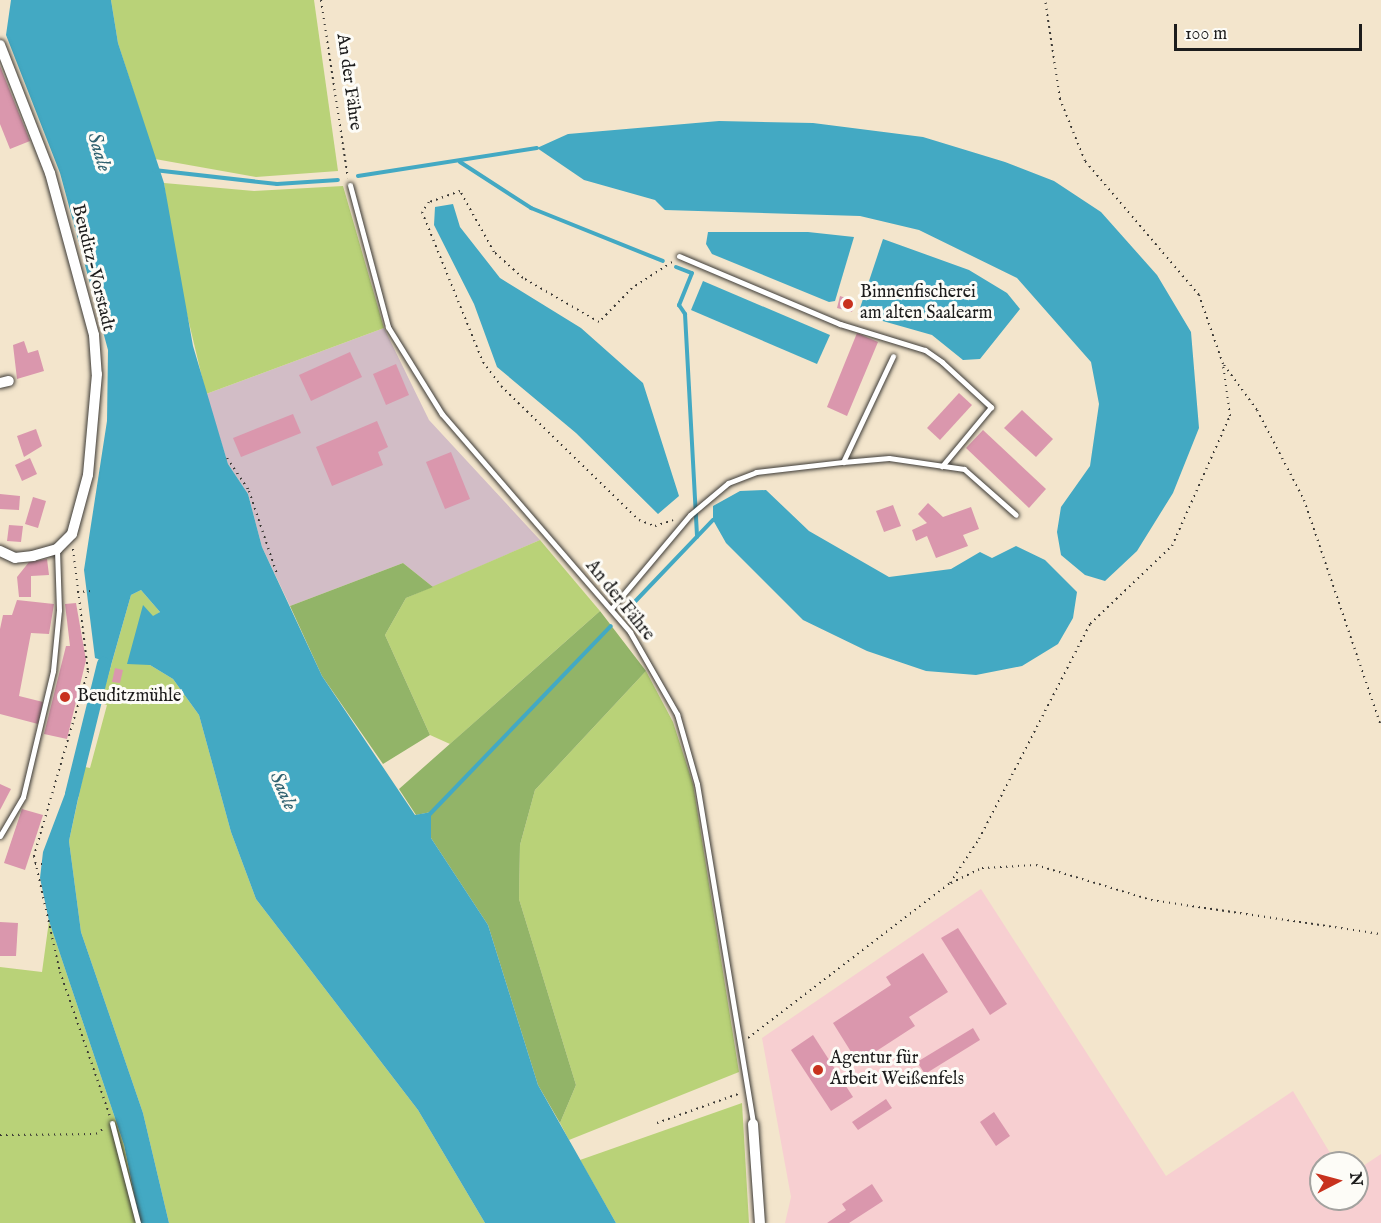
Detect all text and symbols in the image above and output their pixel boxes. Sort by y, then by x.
scale bar [1177,12,1364,50]
text: 100 m [1185,23,1227,46]
street label: An der Fähre [331,32,365,132]
water label: Saale [82,130,116,174]
street label: Beuditz-Vorstadt [66,202,118,334]
place label: Binnenfischerei am alten Saalearm [860,283,992,326]
marker: Binnenfischerei am alten Saalearm [841,297,855,311]
street label: An der Fähre [580,556,658,646]
place label: Beuditzmühle [77,686,181,708]
marker: Beuditzmühle [58,690,72,704]
water label: Saale [264,768,302,814]
place label: Agentur für Arbeit Weißenfels [830,1049,964,1092]
marker: Agentur für Arbeit Weißenfels [811,1063,825,1077]
north arrow [1309,1151,1369,1211]
text: N [1344,1171,1366,1187]

